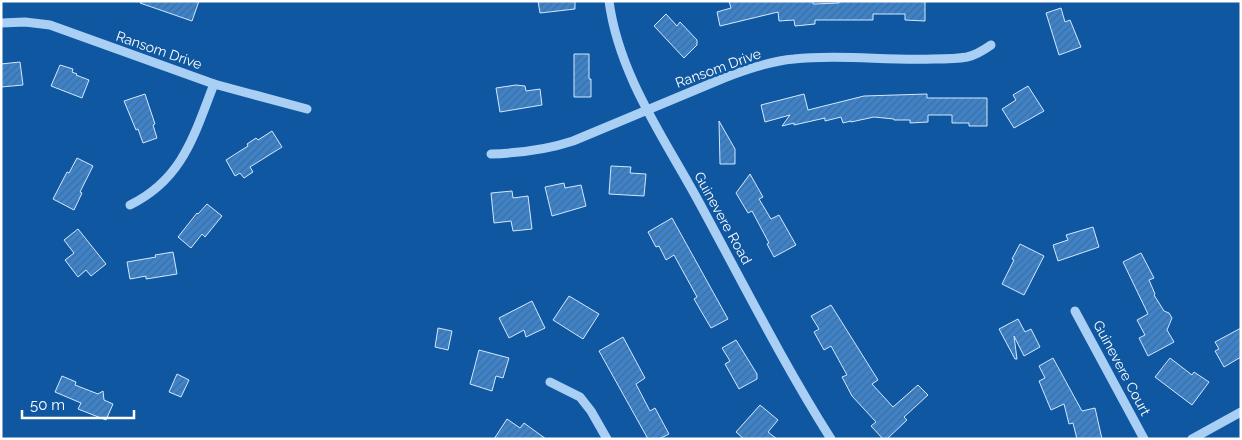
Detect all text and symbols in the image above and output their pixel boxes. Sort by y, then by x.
street label: Ransom Drive [114,28,204,72]
street label: Ransom Drive [673,45,763,91]
street label: Guinevere Road [691,169,755,267]
street label: Guinevere Court [1090,318,1154,419]
scale bar [22,388,135,420]
text: 50 m [30,396,65,414]

